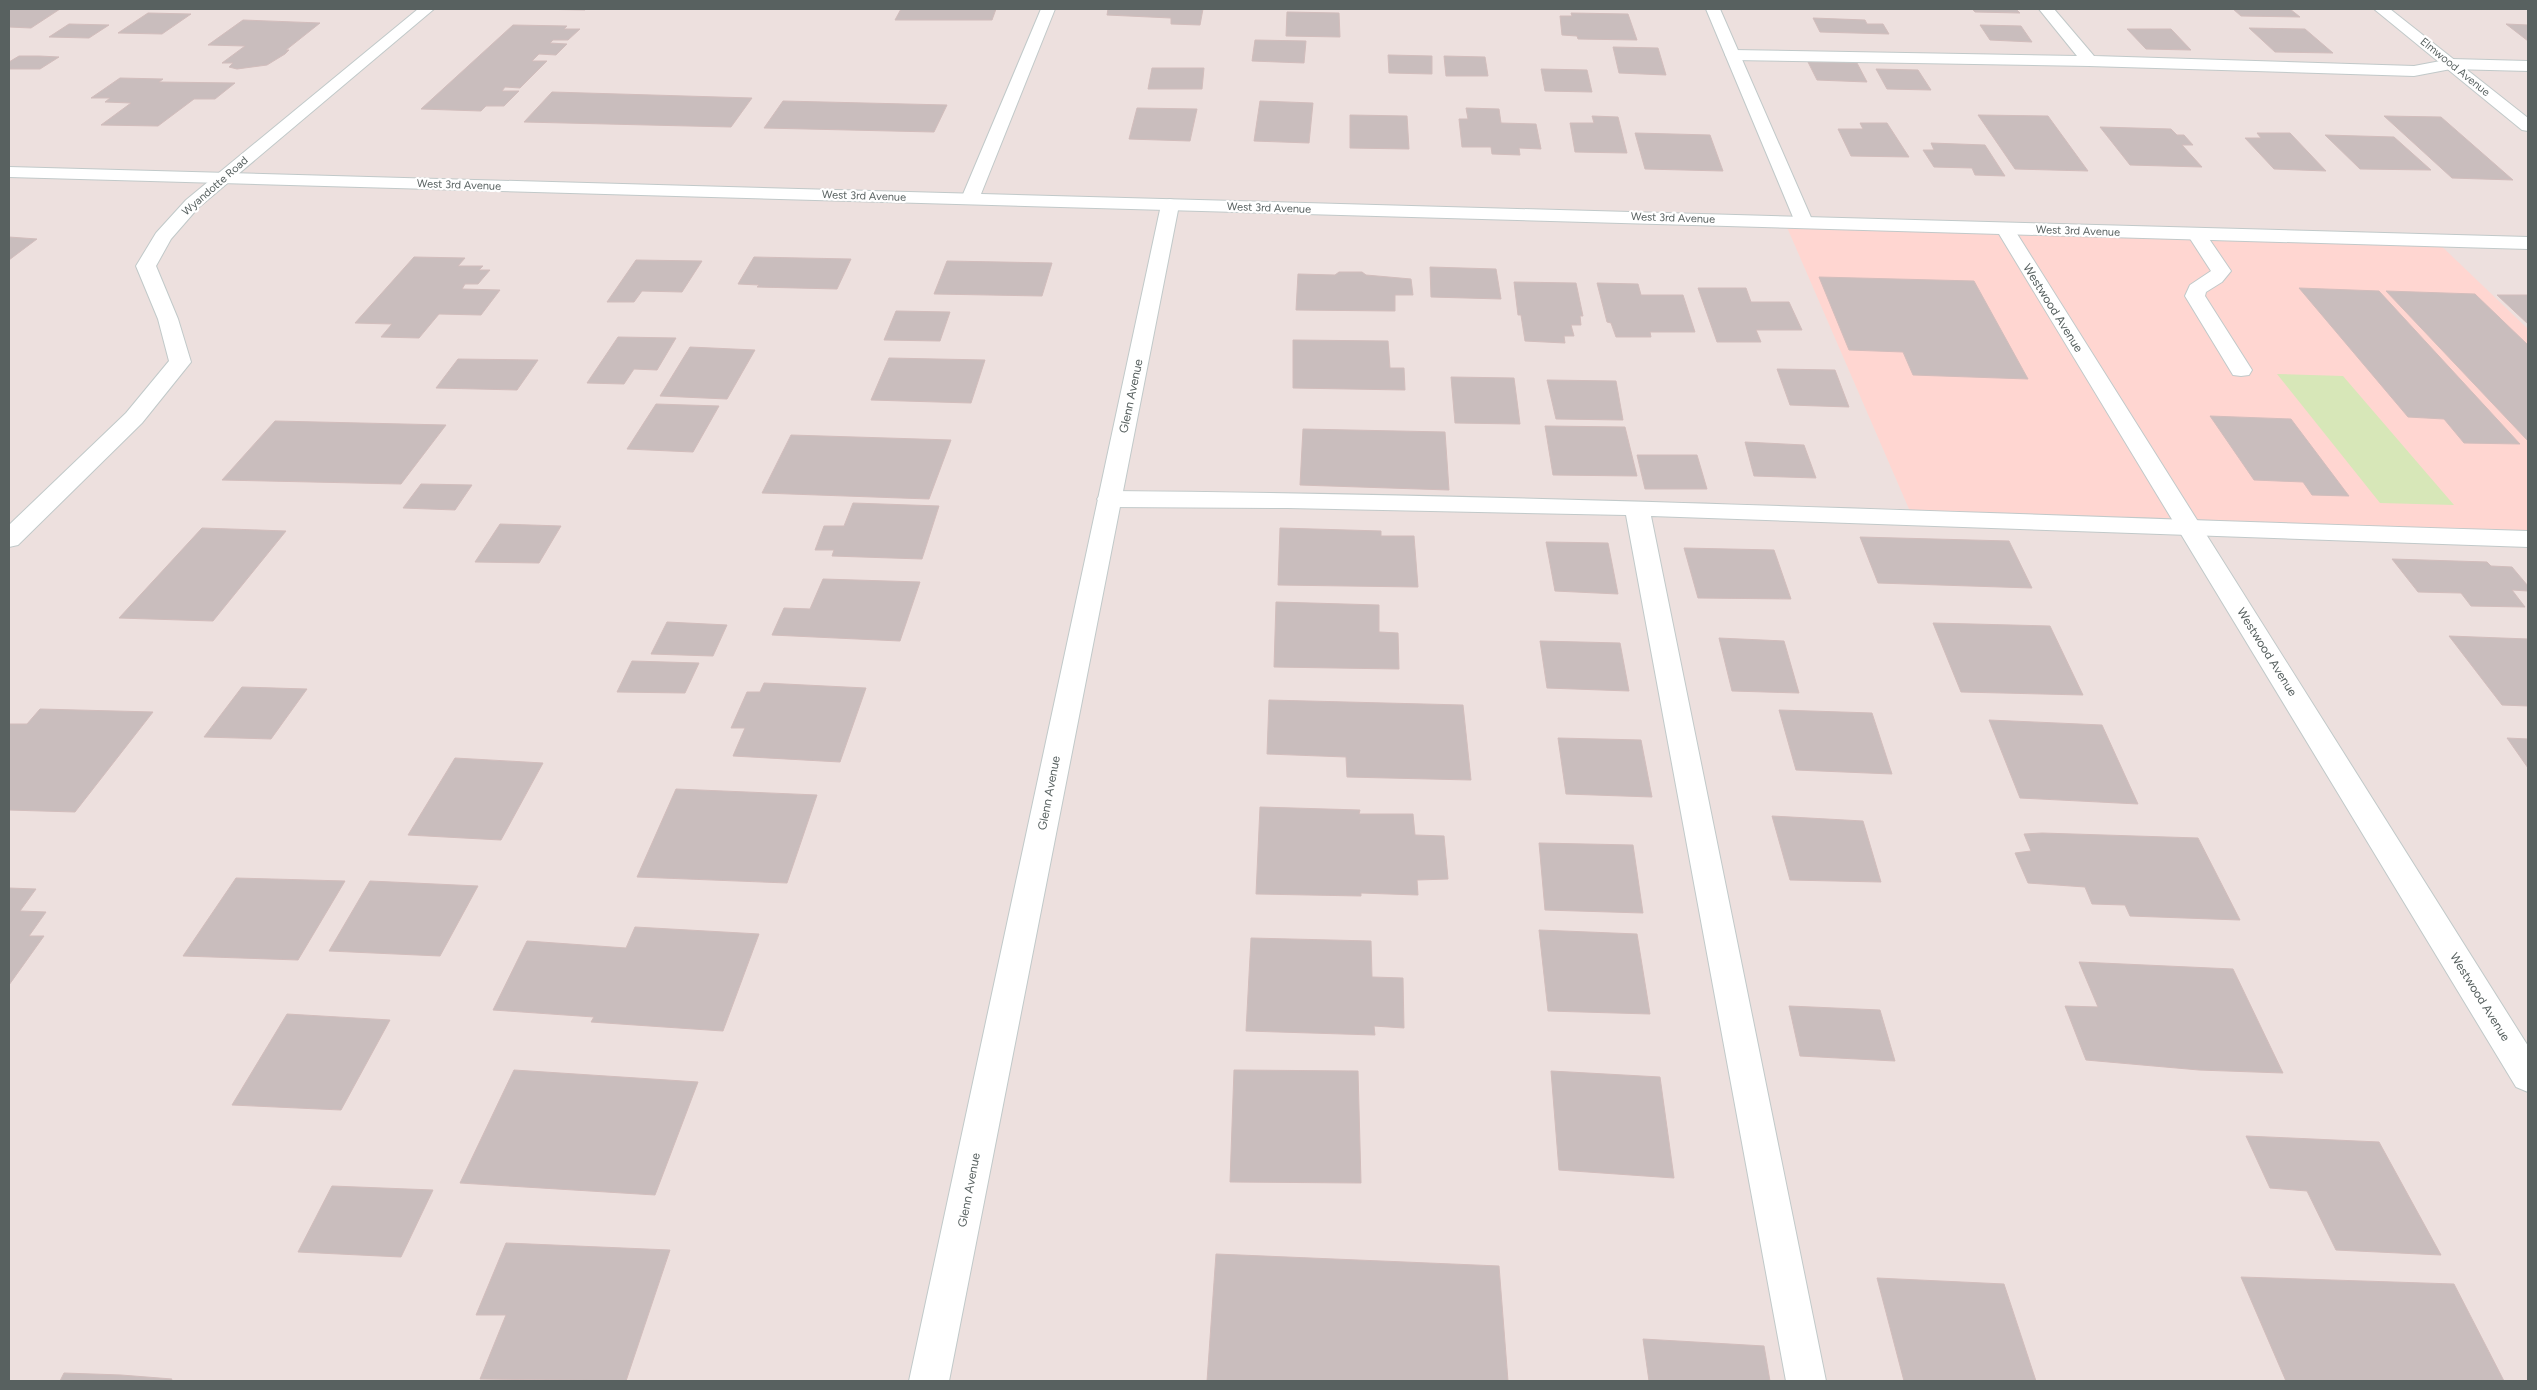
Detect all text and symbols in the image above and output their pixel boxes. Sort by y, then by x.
street label: Elmwood Avenue [2418,35,2492,99]
street label: Wyandotte Road [179,154,251,218]
street label: West 3rd Avenue [417,177,501,193]
street label: West 3rd Avenue [822,188,906,204]
street label: West 3rd Avenue [1227,200,1311,216]
street label: West 3rd Avenue [1631,210,1715,226]
street label: West 3rd Avenue [2036,223,2120,239]
street label: Westwood Avenue [2020,261,2086,355]
street label: Glenn Avenue [1116,357,1146,434]
street label: Westwood Avenue [2234,605,2300,699]
street label: Glenn Avenue [1035,754,1063,831]
street label: Westwood Avenue [2447,950,2513,1044]
street label: Glenn Avenue [955,1151,983,1228]

